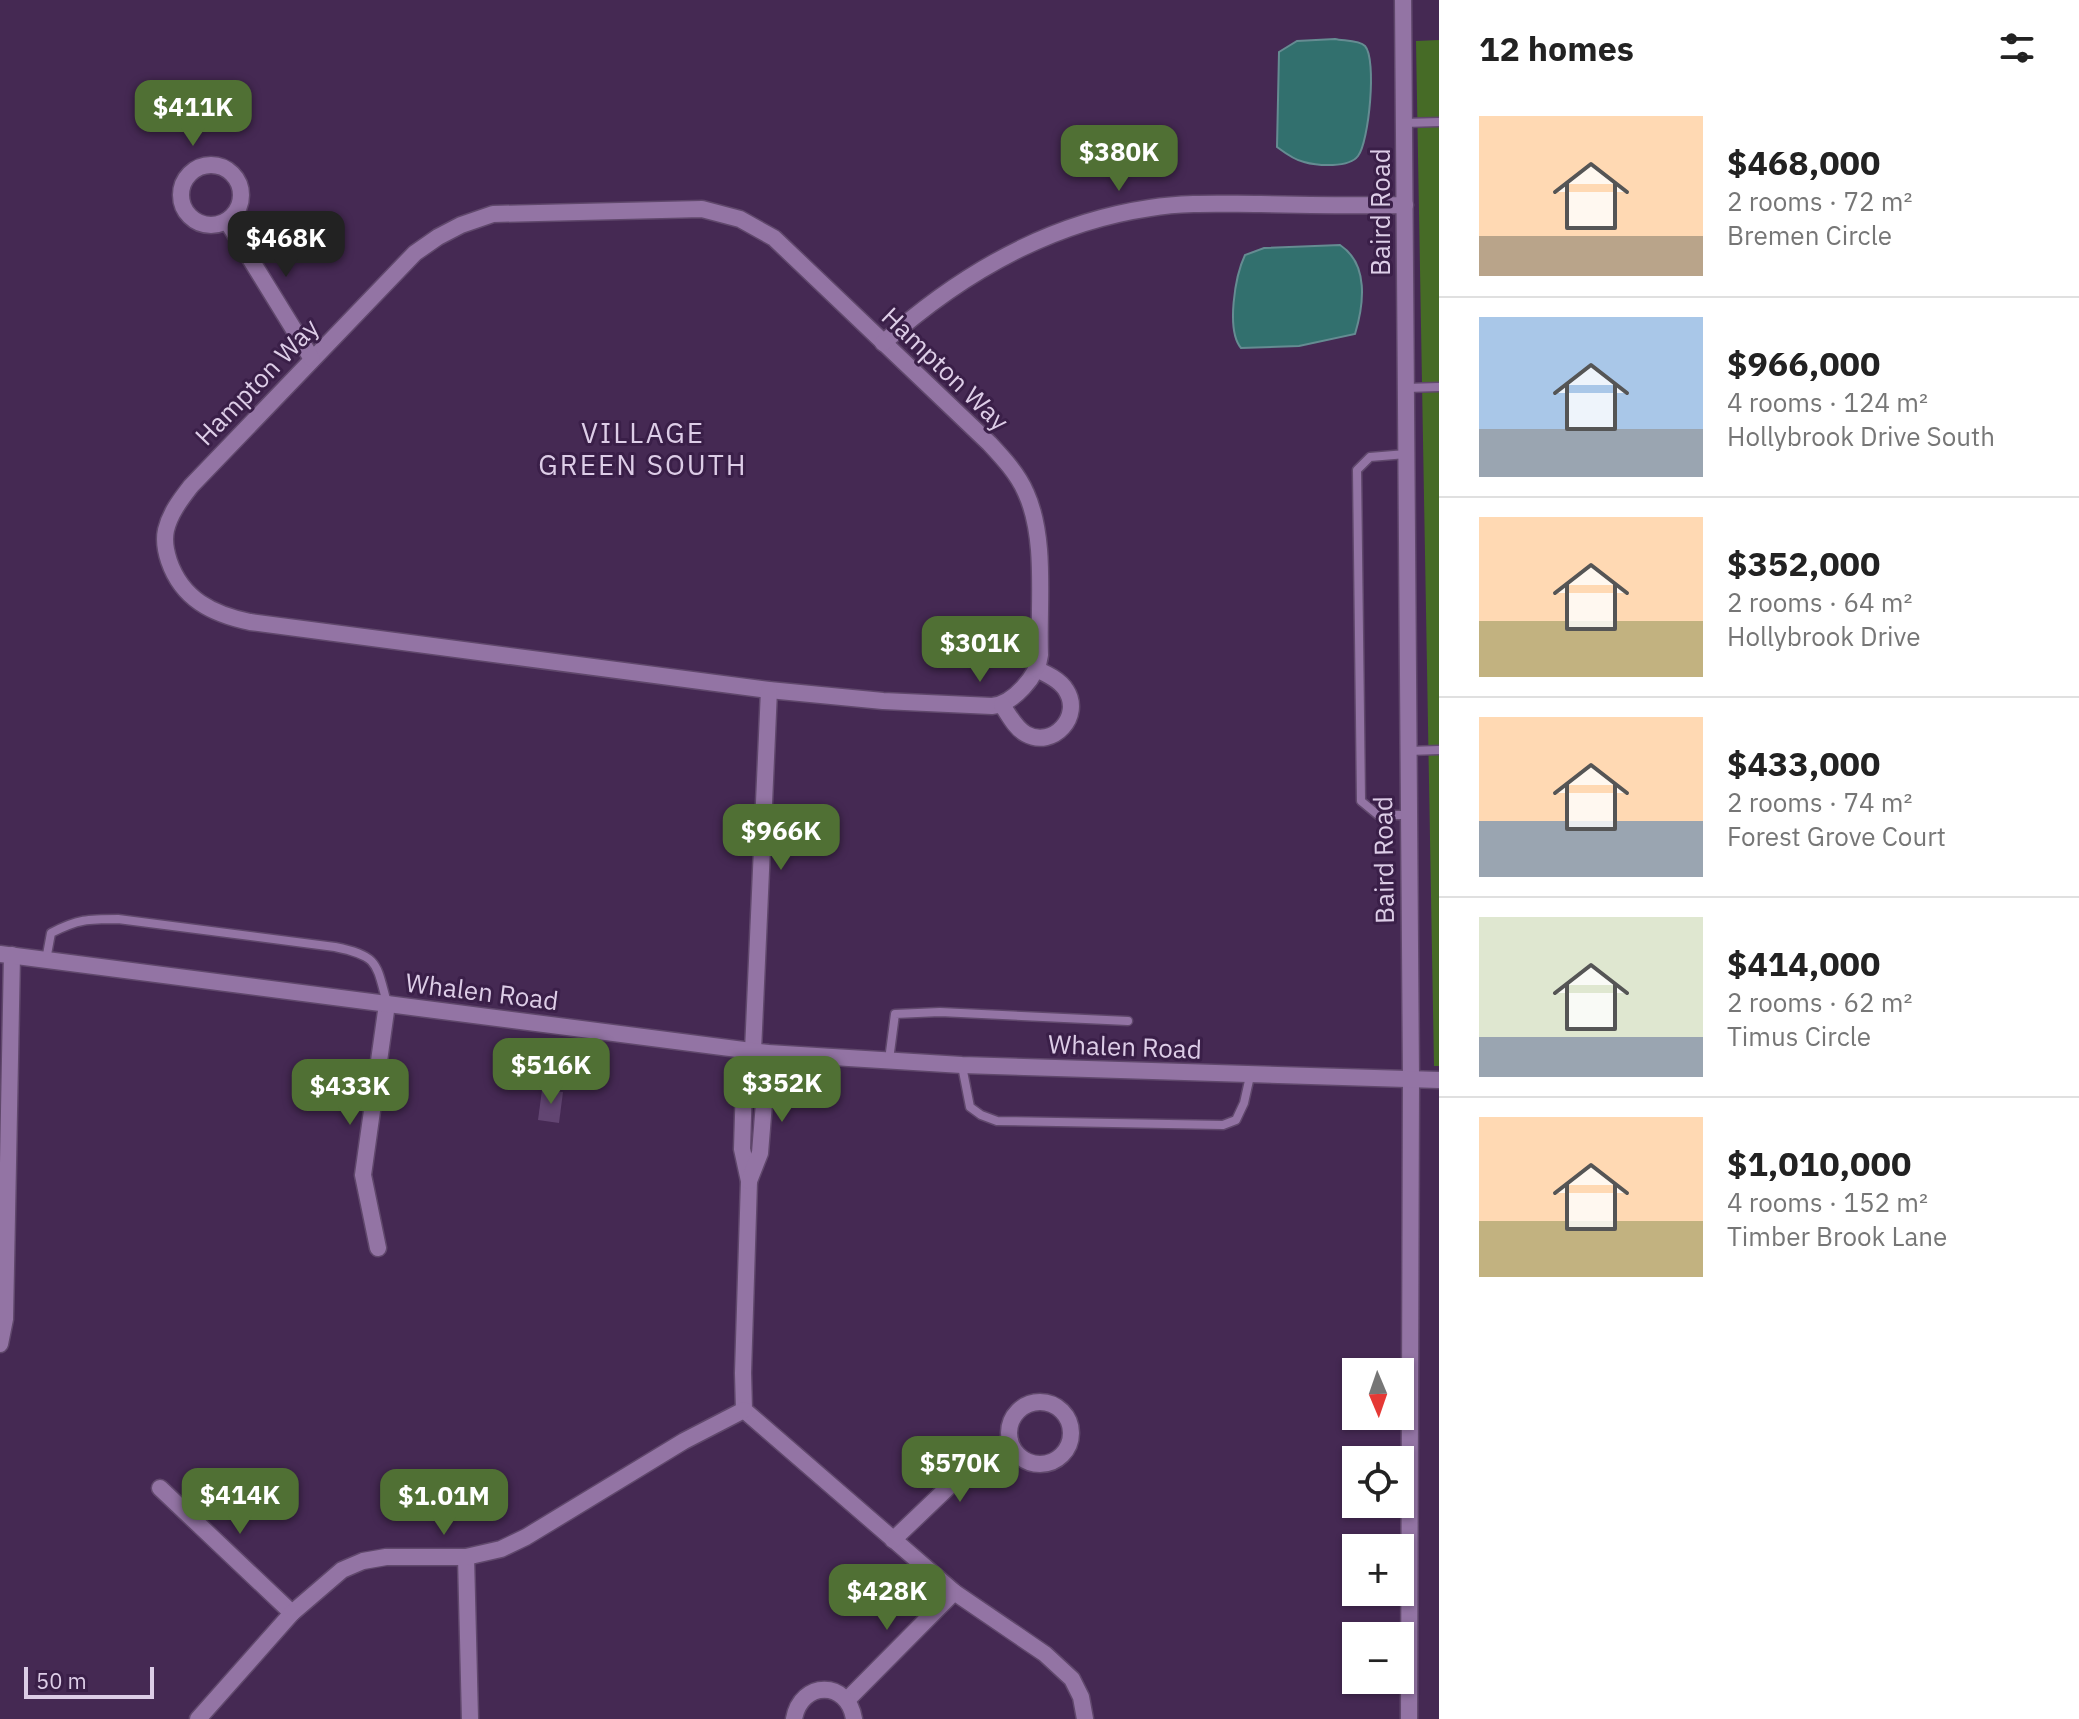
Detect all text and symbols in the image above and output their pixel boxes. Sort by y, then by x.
text: 12 homes [1479,26,1634,70]
icon: filters [1995,26,2039,70]
pin: $411K [137,80,249,148]
text: $411K [153,89,233,123]
pin: $380K [1063,125,1175,193]
text: $380K [1079,134,1159,168]
text: $468,000 [1727,140,1880,184]
street label: Baird Road [1363,148,1397,276]
icon: home [1543,148,1639,244]
text: 2 rooms · 72 m² [1727,184,1912,218]
pin: $468K [230,211,342,279]
text: Bremen Circle [1727,218,1892,252]
text: $468K [246,220,326,254]
street label: Hampton Way [875,299,1017,437]
street label: Hampton Way [187,310,325,452]
text: $966,000 [1727,341,1880,385]
icon: home [1543,349,1639,445]
text: 4 rooms · 124 m² [1727,385,1928,419]
district label: VILLAGE GREEN SOUTH [538,414,748,483]
text: Hollybrook Drive South [1727,419,1995,453]
text: $352,000 [1727,541,1880,585]
icon: home [1543,549,1639,645]
text: 2 rooms · 64 m² [1727,585,1912,619]
pin: $301K [924,616,1036,684]
text: Hollybrook Drive [1727,619,1920,653]
text: $301K [940,625,1020,659]
text: $433,000 [1727,741,1880,785]
icon: home [1543,749,1639,845]
text: 2 rooms · 74 m² [1727,785,1912,819]
street label: Baird Road [1365,796,1401,924]
pin: $966K [725,804,837,872]
text: $966K [741,813,821,847]
text: Forest Grove Court [1727,819,1946,853]
text: $414,000 [1727,941,1880,985]
icon: home [1543,949,1639,1045]
street label: Whalen Road [404,965,561,1017]
text: 2 rooms · 62 m² [1727,985,1912,1019]
text: Timus Circle [1727,1019,1871,1053]
street label: Whalen Road [1048,1026,1203,1066]
pin: $516K [495,1038,607,1106]
text: $516K [511,1047,591,1081]
pin: $352K [726,1056,838,1124]
pin: $433K [294,1059,406,1127]
text: $352K [742,1065,822,1099]
text: $433K [310,1068,390,1102]
text: $1,010,000 [1727,1141,1911,1185]
icon: home [1543,1149,1639,1245]
text: 4 rooms · 152 m² [1727,1185,1928,1219]
text: Timber Brook Lane [1727,1219,1947,1253]
north arrow [1342,1358,1414,1430]
map controls [1342,1358,1414,1694]
pin: $570K [904,1436,1016,1504]
text: $570K [920,1445,1000,1479]
button: locate [1342,1446,1414,1518]
pin: $414K [184,1468,296,1536]
pin: $1.01M [379,1469,509,1537]
text: $414K [200,1477,280,1511]
text: $1.01M [398,1478,490,1512]
button: + [1342,1534,1414,1606]
pin: $428K [831,1564,943,1632]
text: $428K [847,1573,927,1607]
button: − [1342,1622,1414,1694]
scale bar [24,1663,154,1699]
text: 50 m [36,1666,87,1695]

